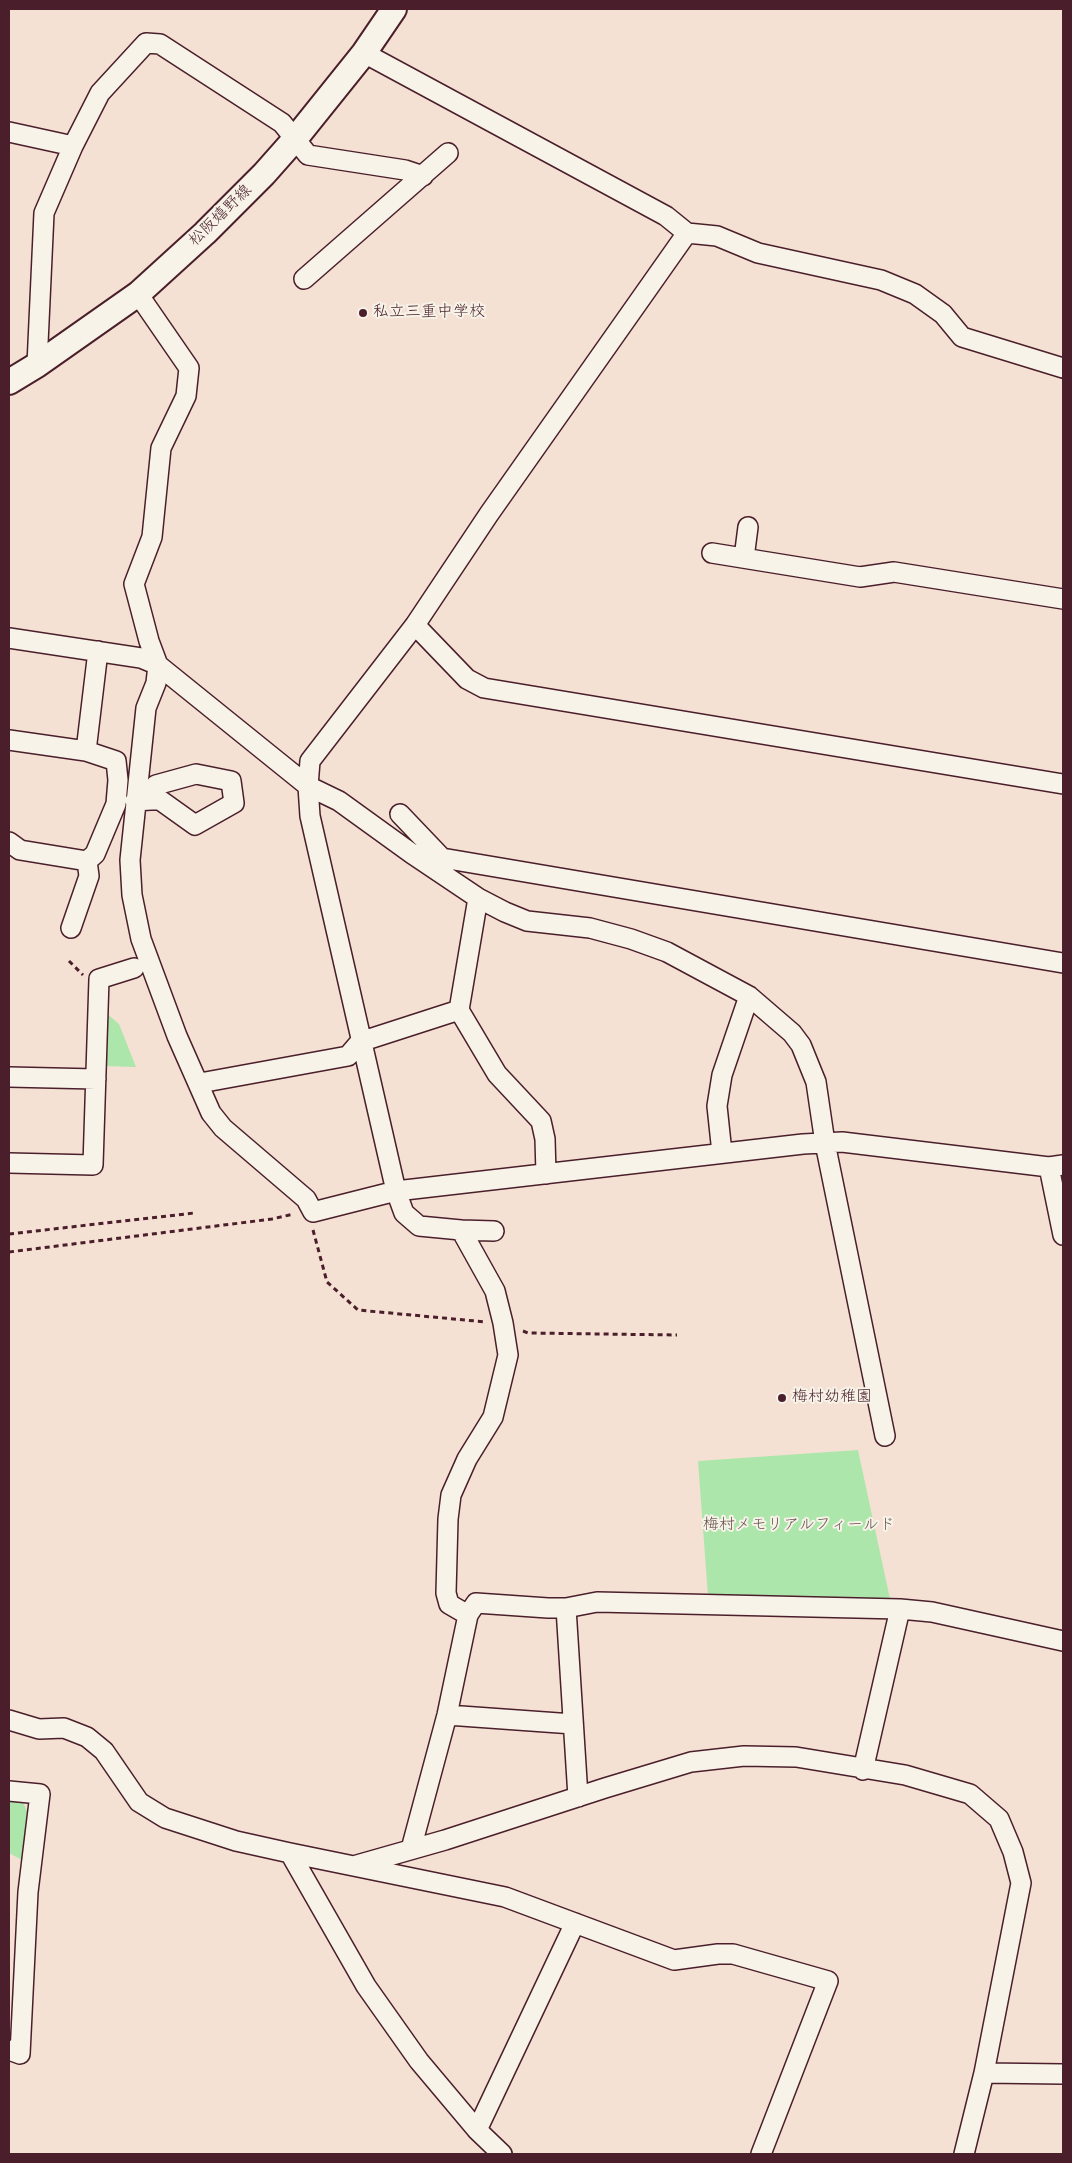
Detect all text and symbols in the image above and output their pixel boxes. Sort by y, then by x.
street label: 松阪嬉野線 [186,181,256,251]
place label: 私立三重中学校 [373,303,485,323]
marker: 私立三重中学校 [357,307,369,319]
place label: 梅村幼稚園 [792,1388,872,1408]
marker: 梅村幼稚園 [776,1392,788,1404]
park label: 梅村メモリアルフィールド [703,1516,895,1536]

